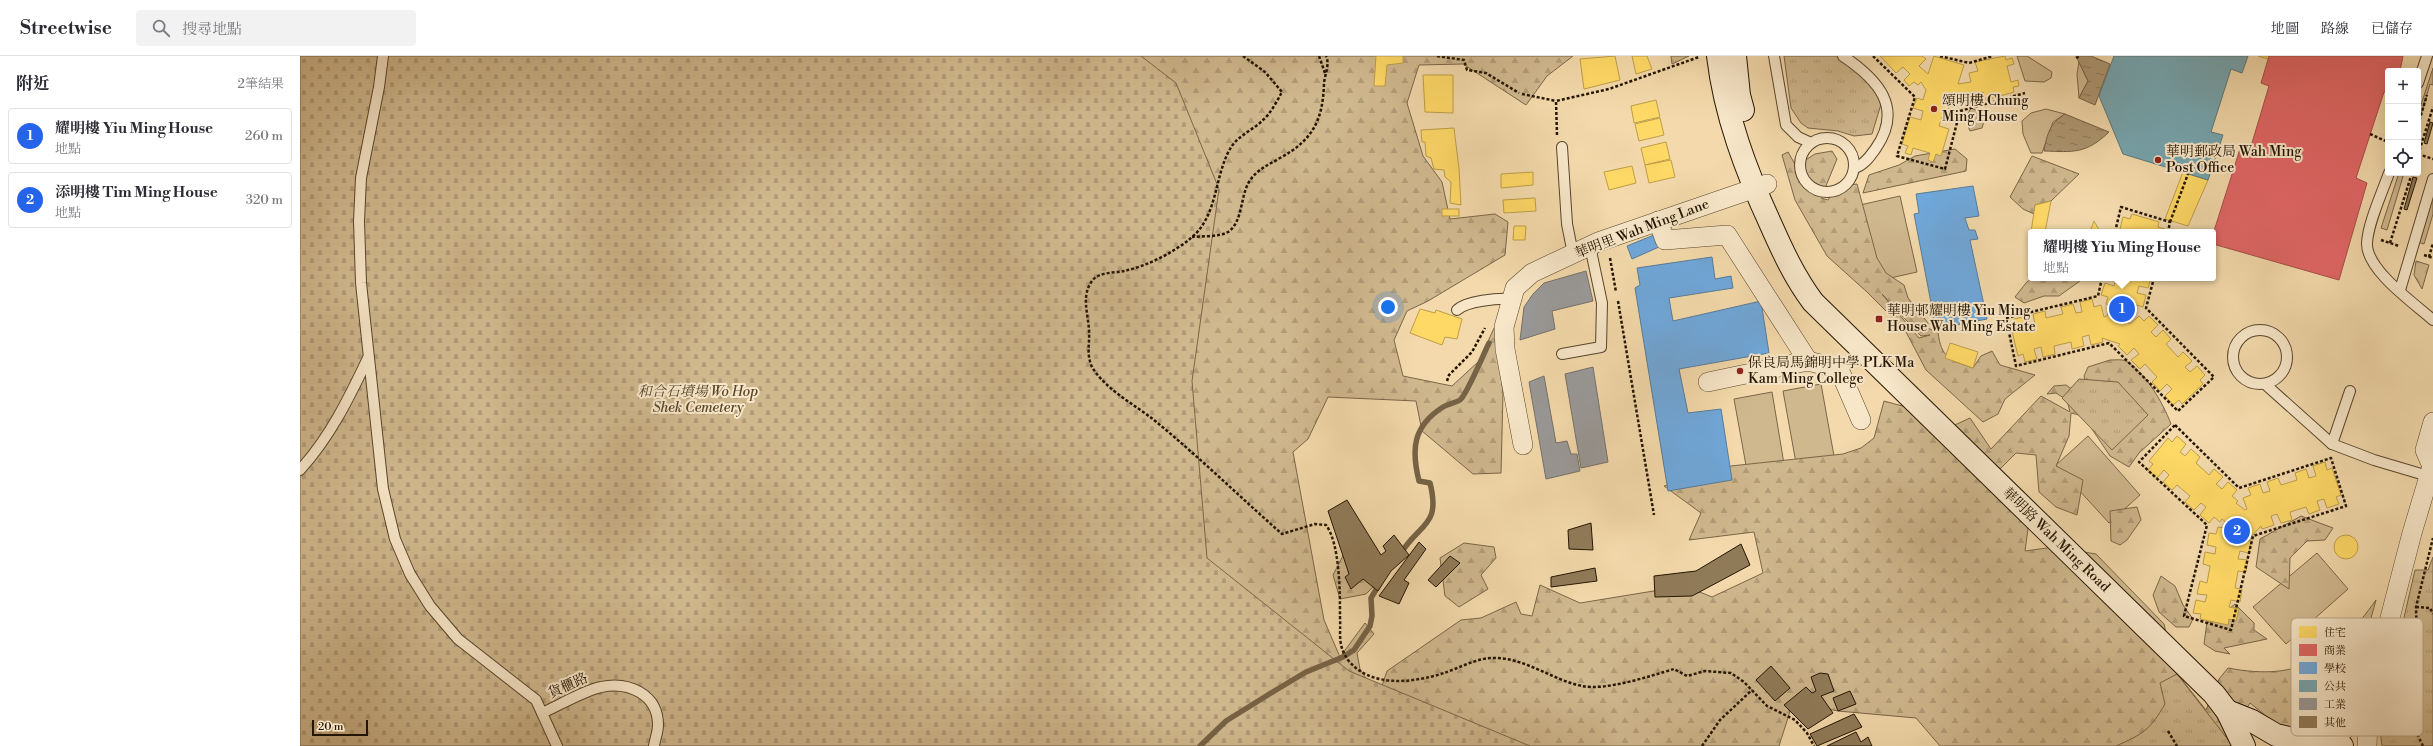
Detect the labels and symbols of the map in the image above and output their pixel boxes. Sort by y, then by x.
place label: 頌明樓 Chung Ming House [1942,92,2029,126]
marker: 頌明樓 Chung Ming House [1929,104,1939,114]
place label: 華明郵政局 Wah Ming Post Office [2166,143,2302,177]
marker: 華明郵政局 Wah Ming Post Office [2153,155,2163,165]
street label: 華明里 Wah Ming Lane [1572,195,1712,263]
pin: 1 [2109,294,2135,324]
your location [1378,297,1398,317]
place label: 華明邨耀明樓 Yiu Ming House Wah Ming Estate [1887,302,2036,336]
marker: 華明邨耀明樓 Yiu Ming House Wah Ming Estate [1874,314,1884,324]
place label: 保良局馬錦明中學 PLK Ma Kam Ming College [1748,354,1915,388]
marker: 保良局馬錦明中學 PLK Ma Kam Ming College [1735,366,1745,376]
park label: 和合石墳場 Wo Hop Shek Cemetery [638,383,758,417]
street label: 華明路 Wah Ming Road [1998,484,2114,596]
pin: 2 [2224,516,2250,546]
legend [2291,618,2423,736]
text: 住宅 [2324,626,2346,640]
text: 商業 [2324,644,2346,658]
text: 學校 [2324,662,2346,676]
street label: 貨櫃路 [545,669,591,703]
text: 公共 [2324,680,2346,694]
text: 工業 [2324,698,2346,712]
text: 其他 [2324,716,2346,730]
scale bar [312,718,368,737]

